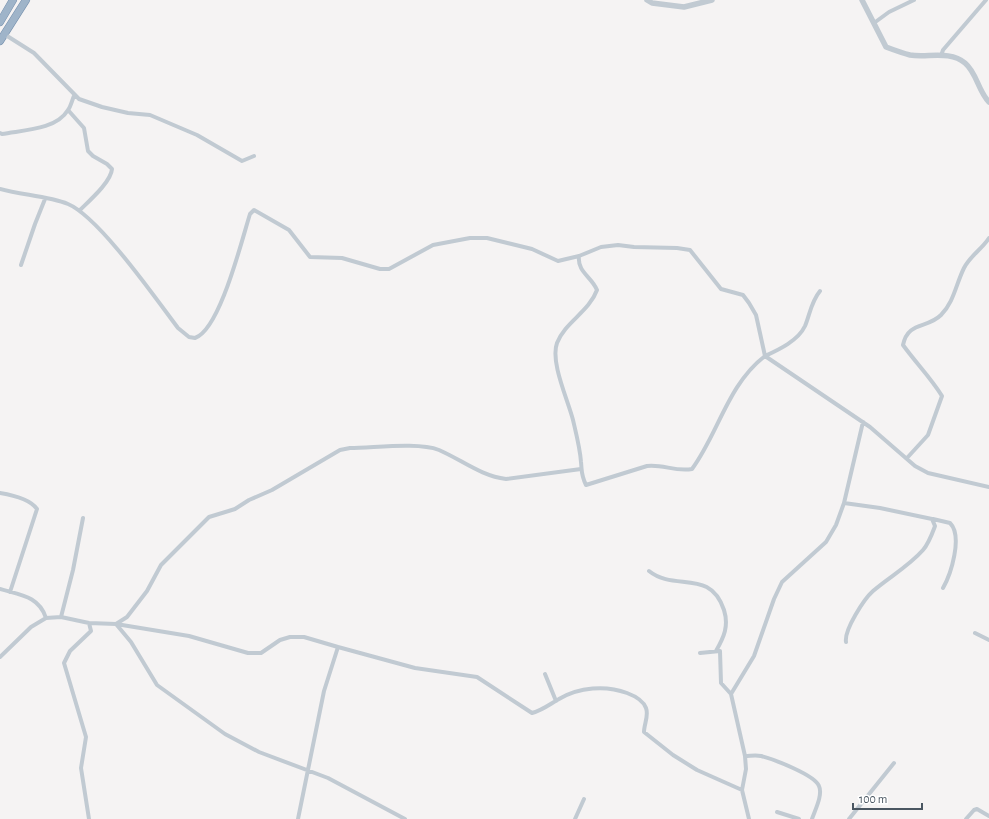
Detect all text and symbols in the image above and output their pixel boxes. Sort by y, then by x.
scale bar [853,785,922,811]
text: 100 m [859,793,887,805]

